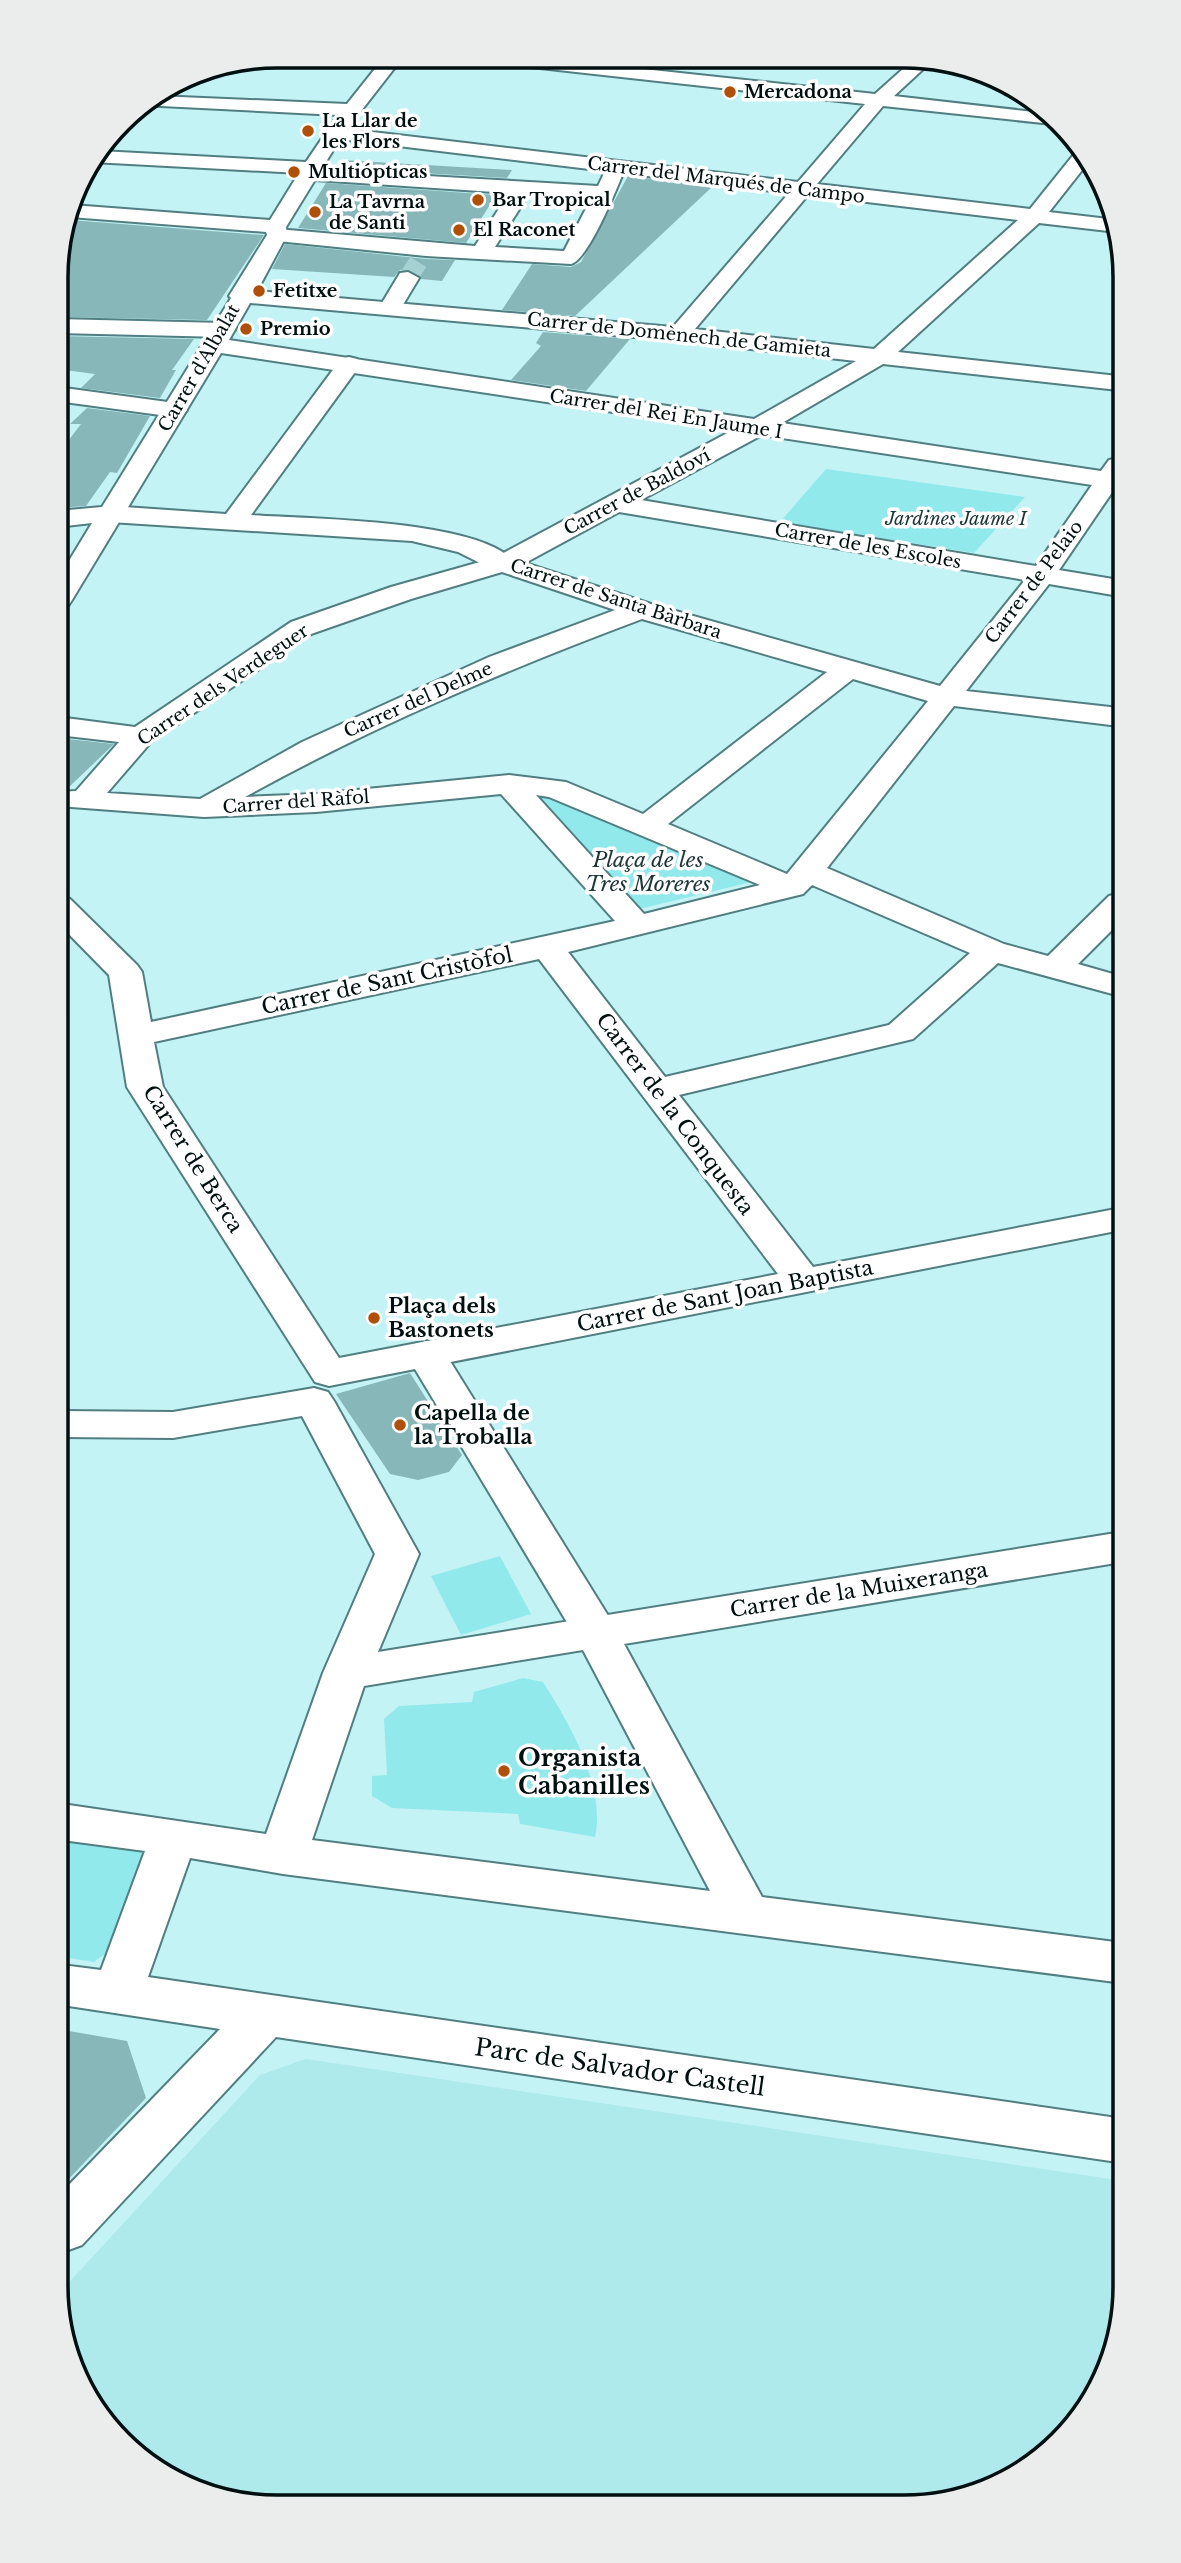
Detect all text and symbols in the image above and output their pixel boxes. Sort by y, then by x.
place label: Mercadona [744,81,853,103]
marker: Mercadona [722,84,738,100]
place label: La Llar de les Flors [322,110,417,153]
marker: La Llar de les Flors [300,123,316,139]
street label: Carrer del Marqués de Campo [586,152,866,208]
place label: Multiópticas [308,161,427,183]
marker: Multiópticas [286,164,302,180]
place label: Bar Tropical [492,189,611,211]
place label: La Tavrna de Santi [329,191,426,234]
marker: Bar Tropical [470,192,486,208]
marker: La Tavrna de Santi [307,204,323,220]
place label: El Raconet [473,219,576,241]
marker: El Raconet [451,222,467,238]
place label: Fetitxe [273,280,337,302]
marker: Fetitxe [251,283,267,299]
street label: Carrer d'Albalat [154,300,245,436]
street label: Carrer de Domènech de Gamieta [526,308,832,362]
place label: Premio [260,318,331,340]
marker: Premio [238,321,254,337]
street label: Carrer del Rei En Jaume I [548,385,784,443]
street label: Carrer de Baldoví [560,444,715,540]
park label: Jardines Jaume I [884,508,1028,530]
street label: Carrer de Pelaio [981,516,1087,648]
street label: Carrer de les Escoles [773,519,963,573]
street label: Carrer de Santa Bàrbara [508,554,725,644]
street label: Carrer dels Verdeguer [133,619,313,750]
street label: Carrer del Delme [340,657,496,743]
street label: Carrer del Ràfol [222,786,370,818]
park label: Plaça de les Tres Moreres [585,847,711,897]
street label: Carrer de Sant Cristòfol [259,942,515,1020]
street label: Carrer de la Conquesta [591,1008,760,1220]
street label: Carrer de Berca [137,1081,249,1238]
street label: Carrer de Sant Joan Baptista [575,1254,876,1338]
place label: Plaça dels Bastonets [388,1293,496,1343]
marker: Plaça dels Bastonets [366,1310,382,1326]
place label: Capella de la Troballa [414,1400,533,1450]
marker: Capella de la Troballa [392,1417,408,1433]
street label: Carrer de la Muixeranga [728,1557,990,1623]
place label: Organista Cabanilles [518,1743,650,1800]
marker: Organista Cabanilles [496,1763,512,1779]
street label: Parc de Salvador Castell [473,2032,767,2102]

